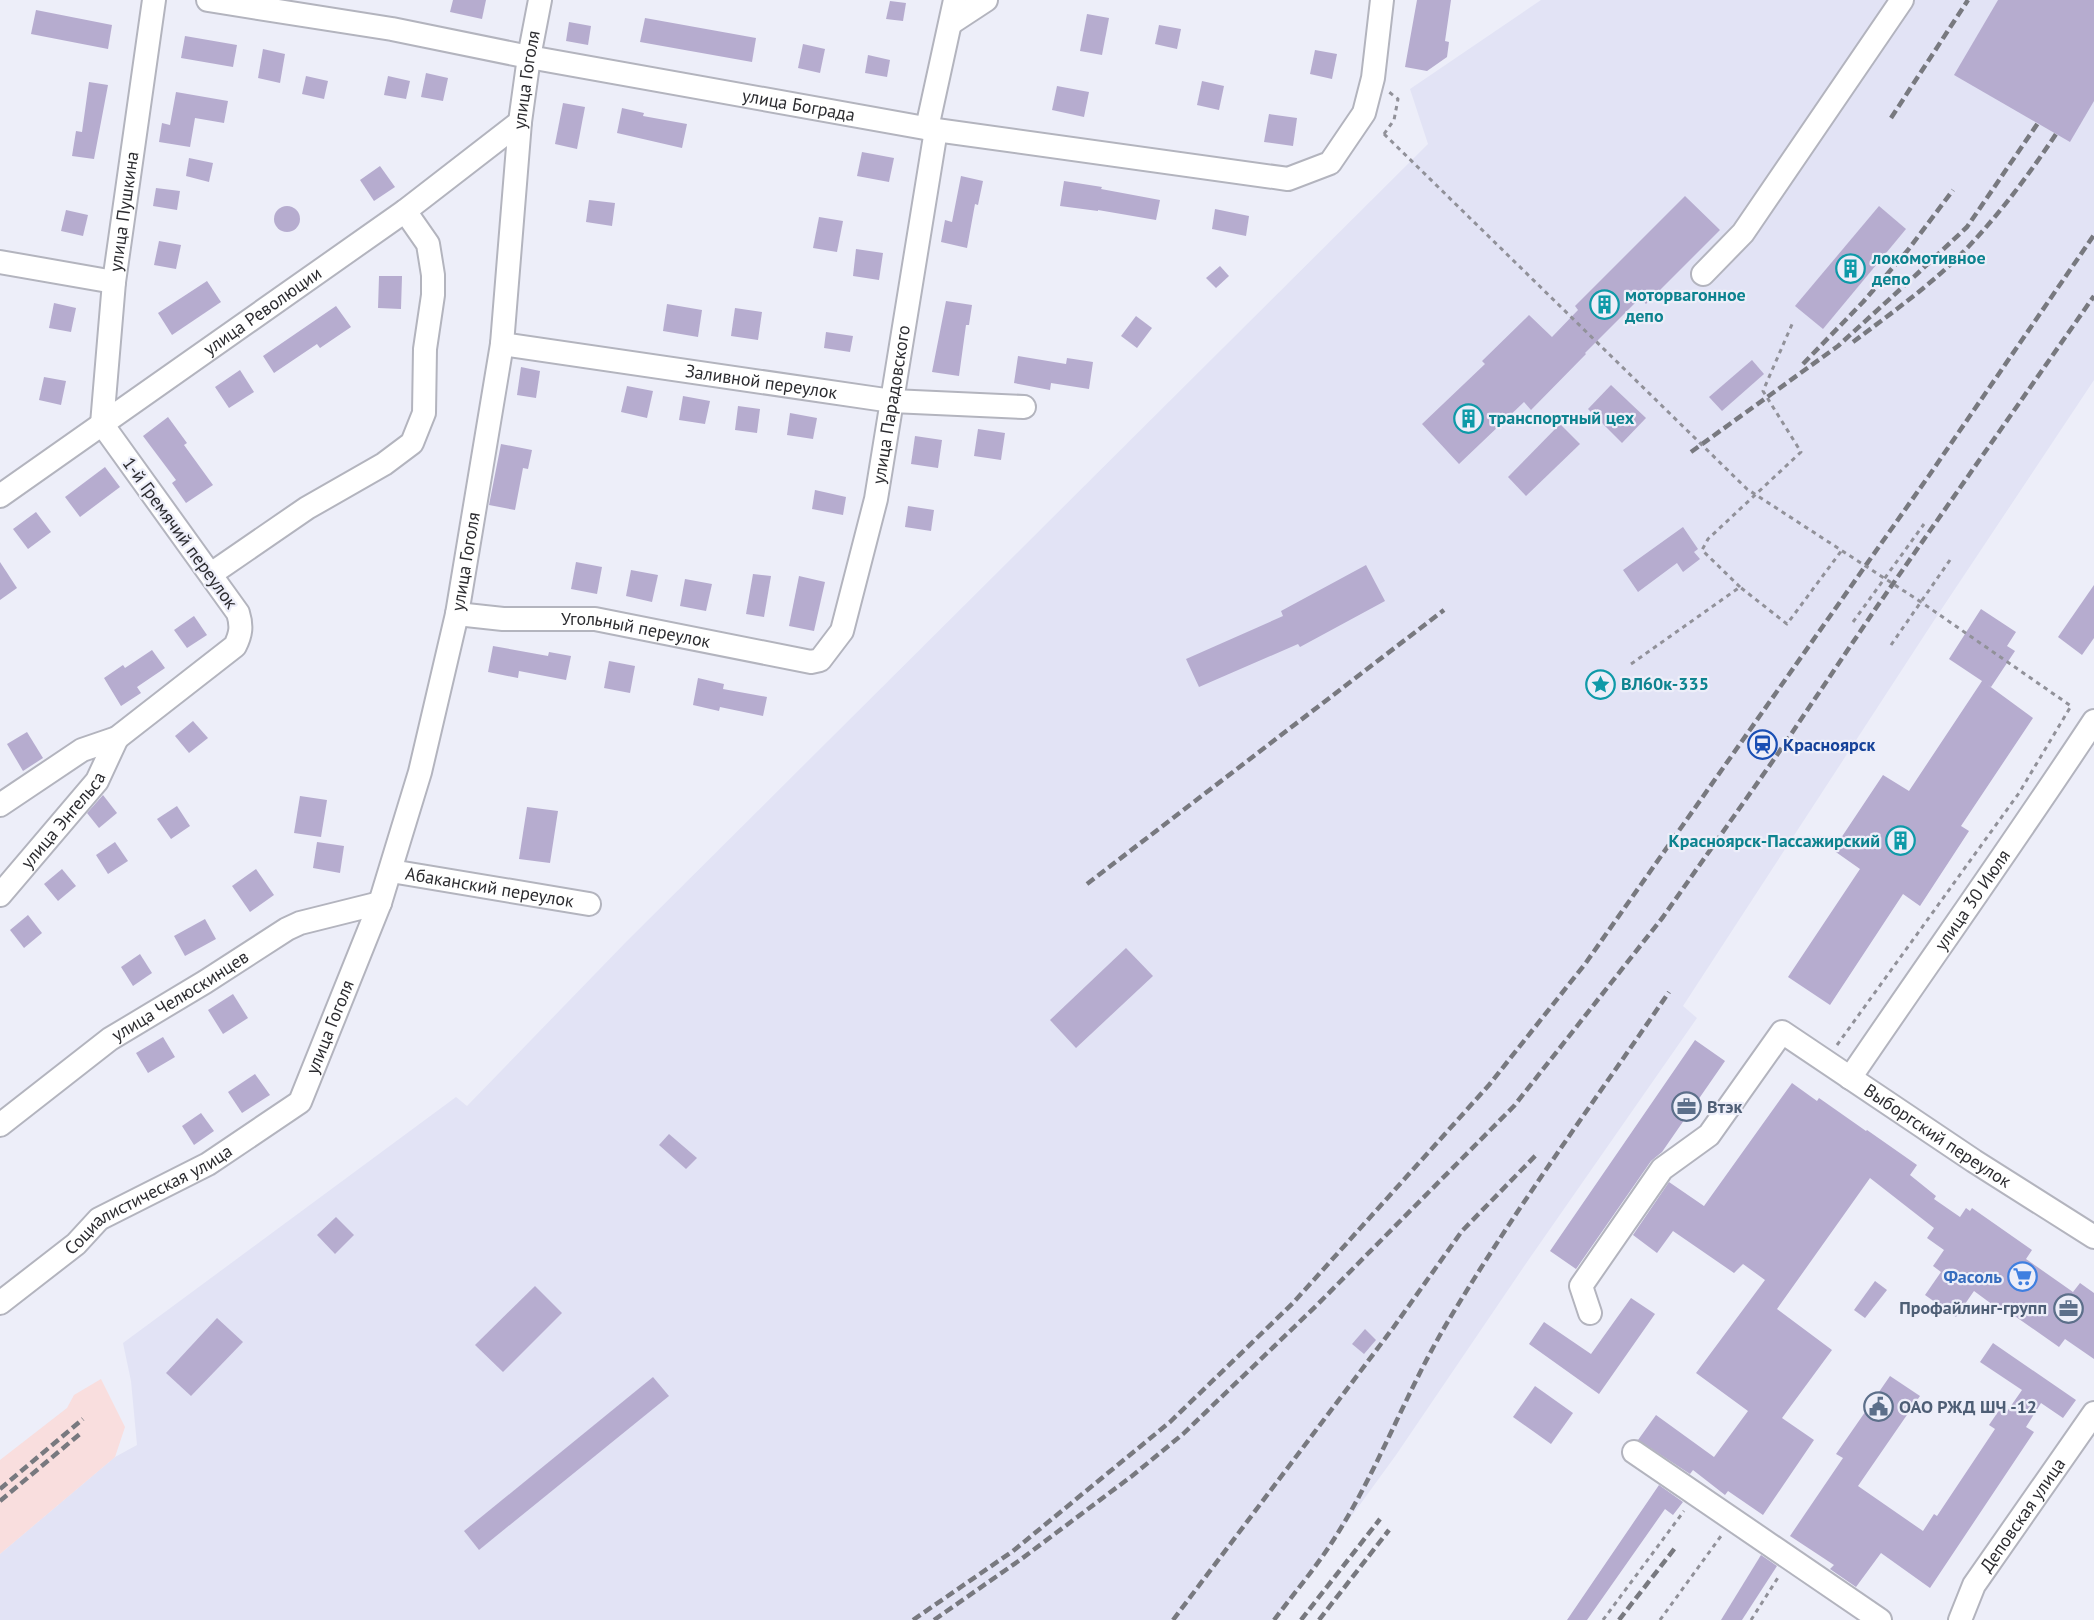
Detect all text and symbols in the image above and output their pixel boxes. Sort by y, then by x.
street label: улица Гоголя [507,28,545,130]
street label: улица Бограда [740,83,857,126]
street label: улица Пушкина [104,150,143,273]
place label: локомотивное депо [1871,246,1986,290]
building icon: локомотивное депо [1835,252,1867,284]
street label: улица Революции [199,261,326,360]
place label: моторвагонное депо [1624,283,1746,327]
building icon: моторвагонное депо [1588,289,1620,321]
street label: улица Парадовского [867,323,915,486]
street label: Заливной переулок [684,359,839,404]
building icon: транспортный цех [1452,402,1484,434]
place label: транспортный цех [1489,406,1635,429]
street label: 1-й Гремячий переулок [118,452,243,613]
street label: улица Гоголя [446,510,485,613]
street label: Угольный переулок [561,607,713,653]
place icon: ВЛ60к-335 [1584,668,1616,700]
place label: ВЛ60к-335 [1621,672,1709,695]
station icon: Красноярск [1746,729,1778,761]
place label: Красноярск [1783,733,1876,756]
street label: улица Энгельса [15,768,111,873]
building icon: Красноярск-Пассажирский [1885,825,1917,857]
place label: Красноярск-Пассажирский [1669,829,1880,852]
street label: улица 30 Июля [1929,845,2015,955]
street label: Абаканский переулок [404,862,576,912]
street label: улица Челюскинцев [107,945,253,1046]
street label: улица Гоголя [300,976,359,1077]
street label: Выборгский переулок [1860,1078,2016,1193]
office icon: Втэк [1670,1091,1702,1123]
place label: Втэк [1707,1095,1742,1118]
street label: Социалистическая улица [60,1139,236,1260]
supermarket icon: Фасоль [2007,1261,2039,1293]
place label: Фасоль [1943,1265,2002,1288]
office icon: Профайлинг-групп [2052,1292,2084,1324]
place label: Профайлинг-групп [1899,1296,2047,1319]
public building icon: ОАО РЖД ШЧ -12 [1862,1391,1894,1423]
place label: ОАО РЖД ШЧ -12 [1899,1395,2037,1418]
street label: Деповская улица [1975,1453,2070,1576]

